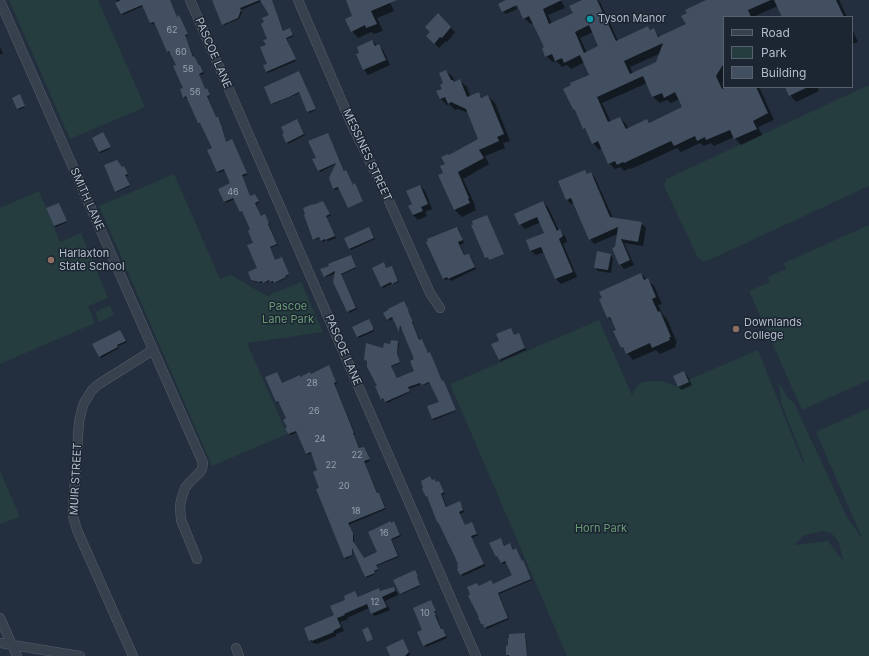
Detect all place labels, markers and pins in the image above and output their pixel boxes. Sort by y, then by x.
place label: Tyson Manor [598,12,666,26]
marker: Tyson Manor [585,14,595,24]
place label: Harlaxton State School [59,247,125,273]
marker: Harlaxton State School [46,255,56,265]
place label: Downlands College [744,316,802,342]
marker: Downlands College [731,324,741,334]

